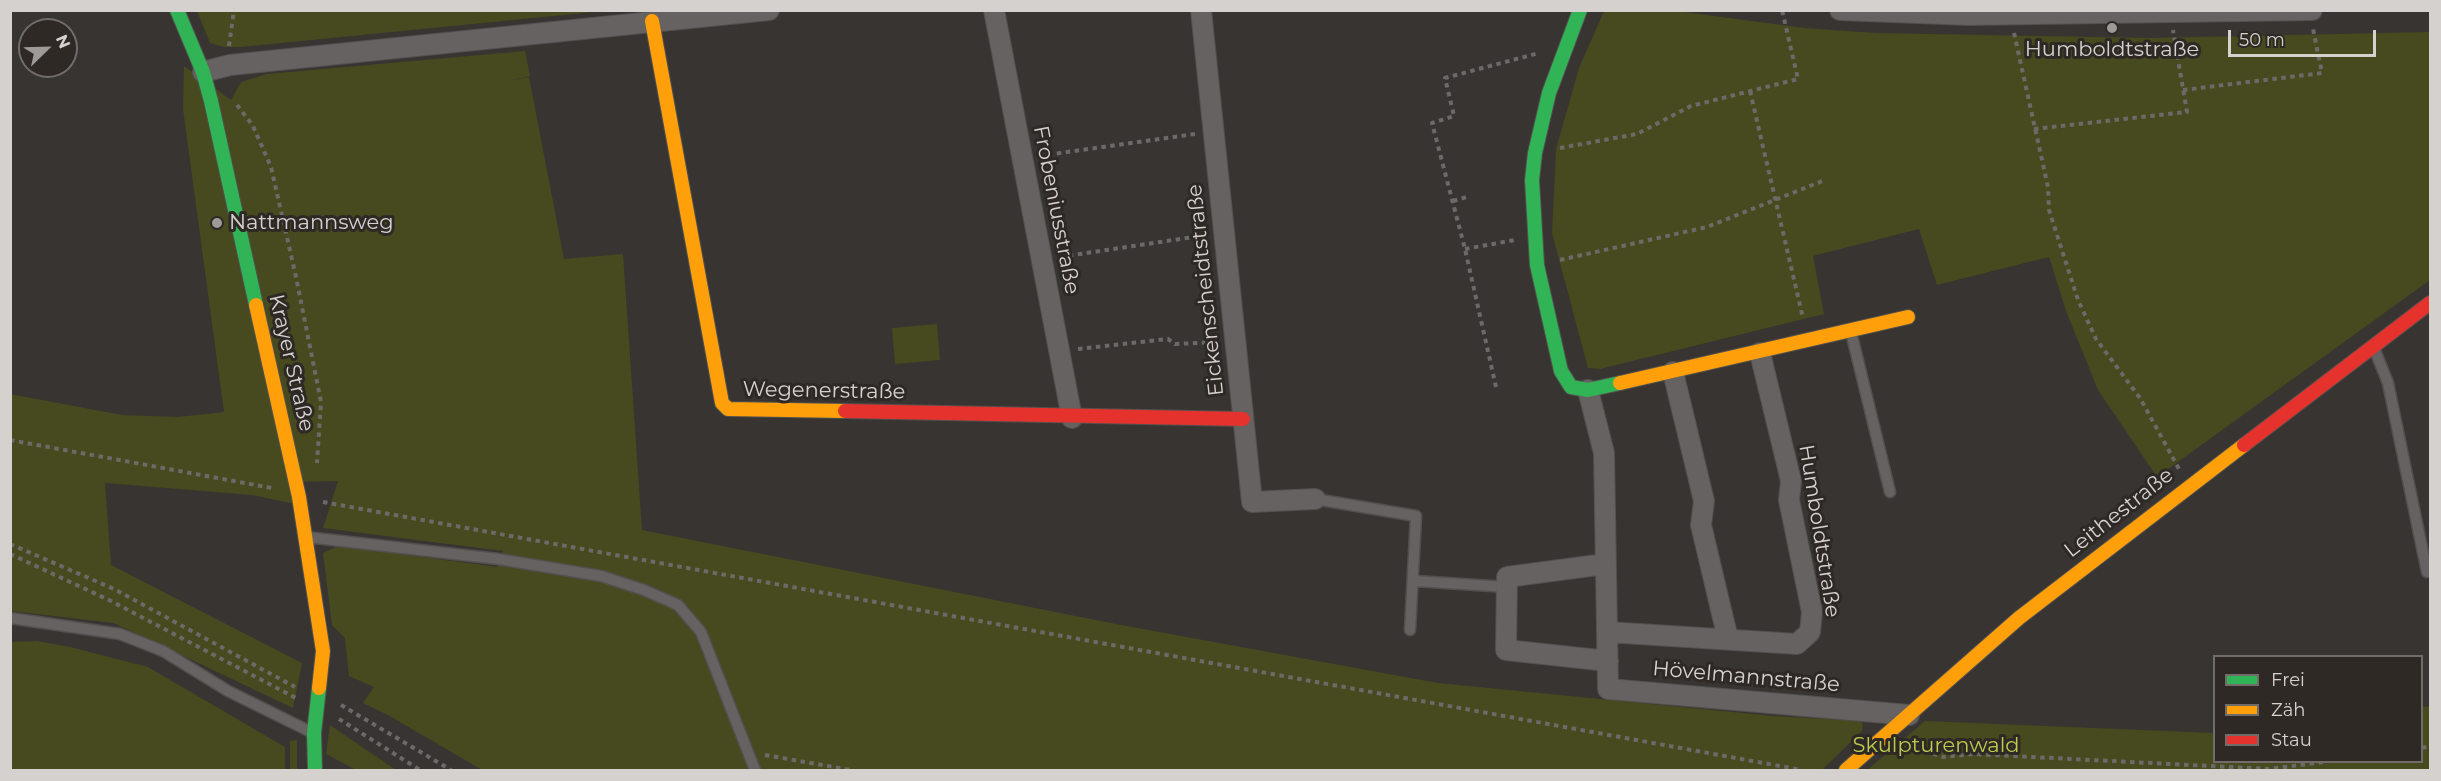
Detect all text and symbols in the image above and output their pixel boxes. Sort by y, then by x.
north arrow [18,18,78,78]
scale bar [2231,18,2380,56]
marker: Humboldtstraße [2105,21,2119,35]
text: 50 m [2239,29,2285,51]
text: N [52,32,74,51]
place label: Humboldtstraße [2025,37,2199,63]
street label: Frobeniusstraße [1027,124,1085,296]
street label: Eickenscheidtstraße [1182,183,1230,397]
place label: Nattmannsweg [229,210,394,236]
marker: Nattmannsweg [210,216,224,230]
street label: Krayer Straße [263,292,319,434]
street label: Wegenerstraße [742,377,906,405]
street label: Humboldtstraße [1793,443,1845,619]
street label: Leithestraße [2060,463,2178,563]
legend [2213,655,2423,763]
street label: Hövelmannstraße [1651,656,1841,698]
text: Frei [2271,669,2305,691]
text: Zäh [2271,699,2306,721]
text: Stau [2271,729,2312,751]
park label: Skulpturenwald [1852,733,2020,759]

